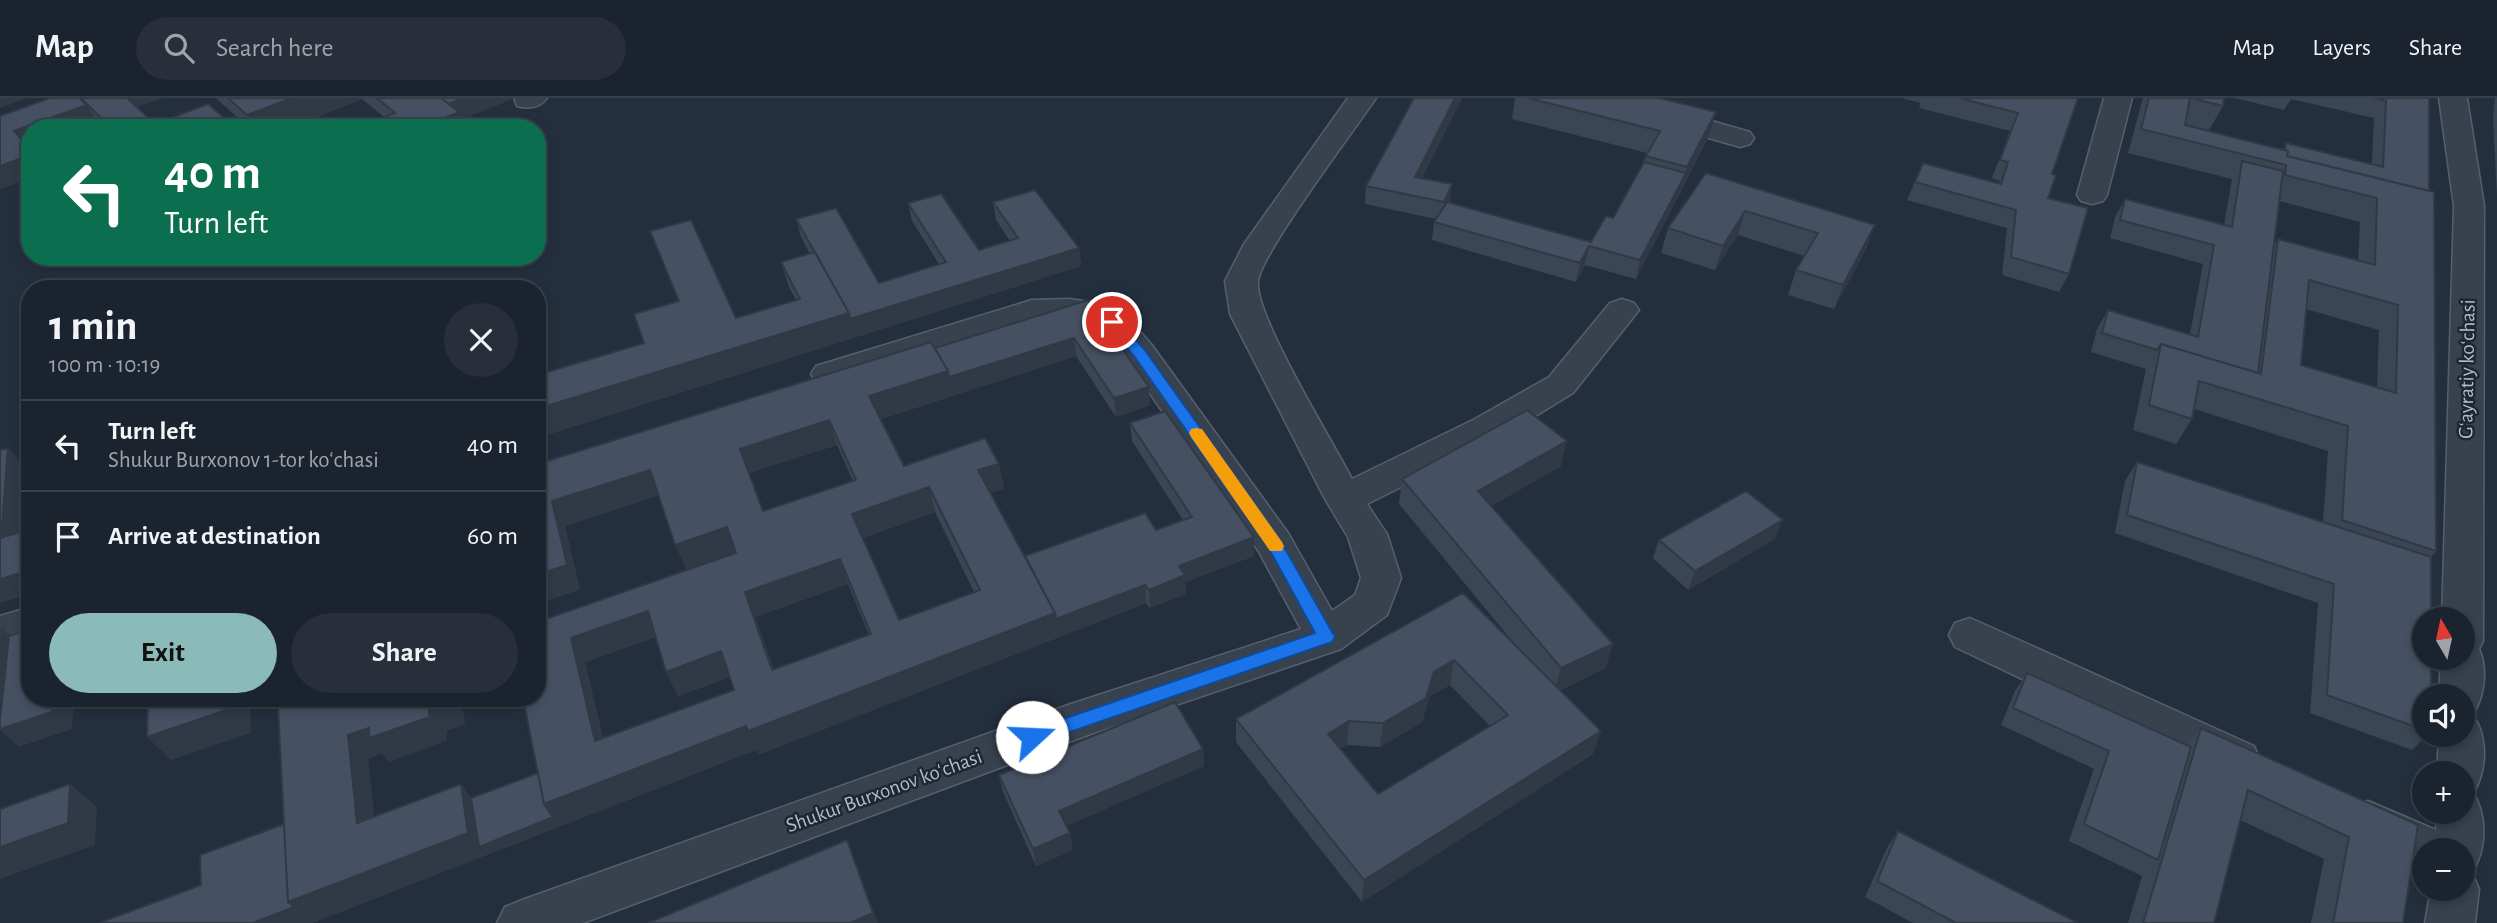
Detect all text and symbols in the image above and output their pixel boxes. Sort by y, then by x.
search box [136,17,626,80]
icon: search [160,29,198,67]
text: Map [35,31,94,64]
text: Search here [216,35,334,61]
text: Map [2232,36,2274,60]
text: Layers [2312,36,2371,60]
text: Share [2409,36,2462,60]
icon: left [49,147,140,238]
text: 40 m [164,149,261,198]
text: Turn left [164,207,268,239]
pin [1082,292,1142,352]
street label: Gʻayratiy koʻchasi [2455,299,2479,439]
button: close [444,303,518,377]
icon: arrive [1093,303,1131,341]
text: 1 min [49,305,138,347]
text: 100 m · 10:19 [49,354,160,377]
text: Turn left [108,418,196,444]
icon: left [49,427,87,465]
text: 40 m [467,432,518,458]
text: Shukur Burxonov 1-tor koʻchasi [108,449,379,472]
icon: arrive [49,518,87,556]
text: Arrive at destination [108,523,321,549]
text: 60 m [467,523,518,549]
north arrow [2412,607,2474,670]
map controls [2412,607,2475,901]
button: Exit [49,613,277,693]
button: Share [291,613,518,693]
button: sound [2412,684,2475,747]
position arrow [995,700,1069,774]
street label: Shukur Burxonov koʻchasi [783,746,985,836]
button: + [2412,761,2475,824]
button: − [2412,838,2475,901]

